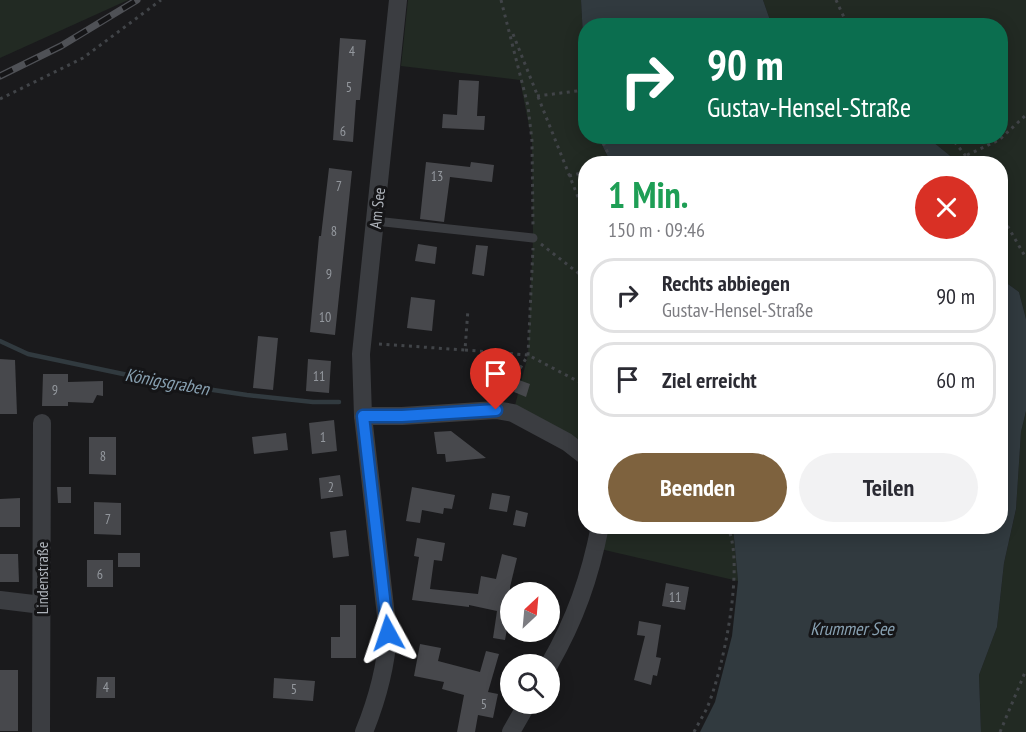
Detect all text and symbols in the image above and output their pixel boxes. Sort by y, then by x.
text: 90 m [707,37,784,92]
house number: 4 [349,42,356,60]
icon: right [608,42,686,120]
house number: 5 [346,78,352,96]
text: Gustav-Hensel-Straße [707,90,911,124]
house number: 6 [340,122,346,140]
house number: 13 [431,167,443,185]
text: 1 Min. [608,171,688,218]
button: close [915,176,978,239]
house number: 7 [336,177,342,195]
street label: Am See [365,186,389,230]
text: 150 m · 09:46 [608,217,705,243]
house number: 8 [331,222,337,240]
house number: 9 [326,265,332,283]
text: Rechts abbiegen [662,269,790,297]
icon: right [611,279,644,312]
text: 90 m [936,282,975,310]
text: Gustav-Hensel-Straße [662,297,813,323]
house number: 10 [319,308,331,326]
pin [470,348,521,410]
icon: arrive [479,357,512,390]
water label: Königsgraben [123,363,212,400]
icon: arrive [611,363,644,396]
text: Ziel erreicht [662,366,757,394]
text: 60 m [936,366,975,394]
house number: 11 [313,367,325,385]
house number: 9 [52,381,58,399]
house number: 1 [320,428,326,446]
house number: 8 [100,447,106,465]
button: Beenden [608,453,787,522]
button: Teilen [799,453,978,522]
house number: 2 [328,478,334,496]
house number: 7 [105,510,111,528]
street label: Lindenstraße [32,542,52,614]
house number: 6 [97,565,103,583]
north arrow [500,582,560,642]
map controls [500,582,560,714]
house number: 11 [669,588,681,606]
position arrow [356,601,420,665]
water label: Krummer See [810,617,895,640]
button: search [500,654,560,714]
house number: 4 [103,678,110,696]
house number: 5 [291,680,297,698]
house number: 5 [481,695,487,713]

